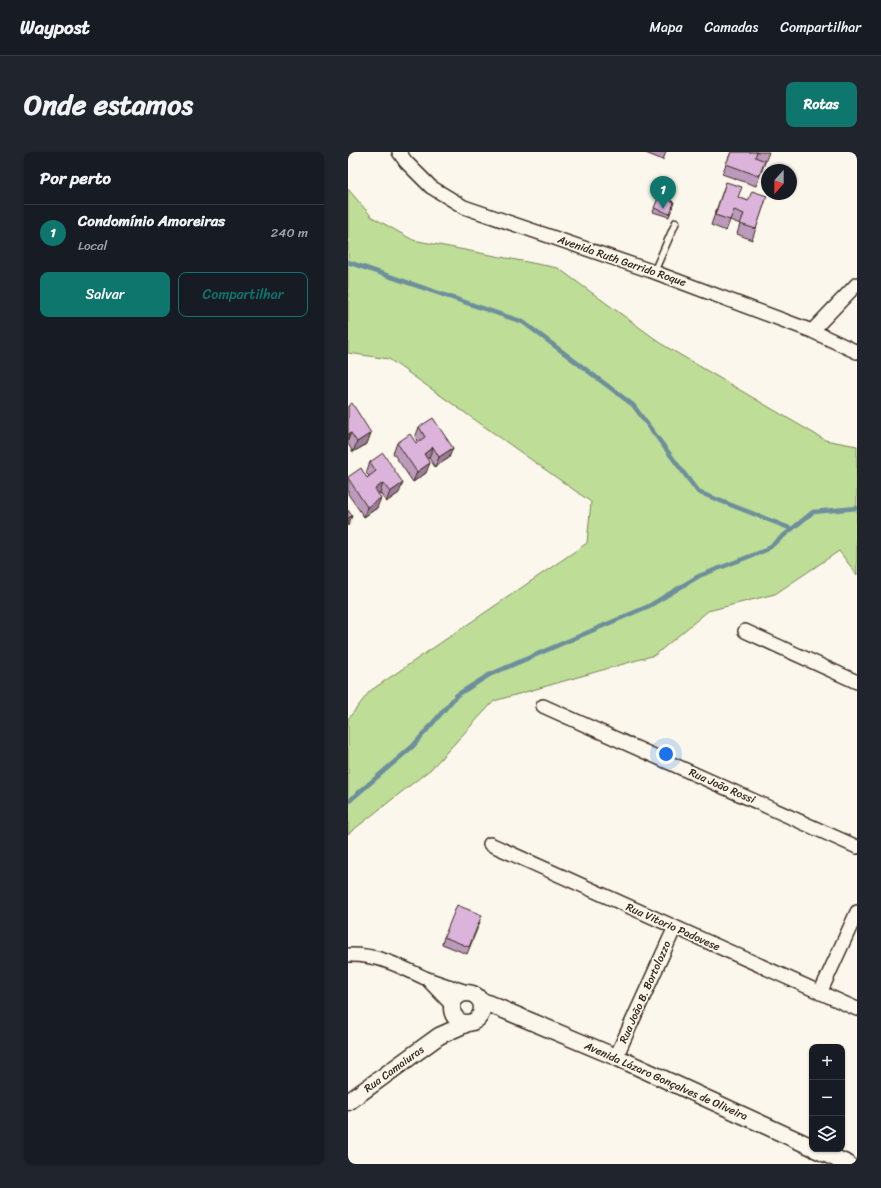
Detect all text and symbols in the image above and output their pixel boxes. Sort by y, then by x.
text: Waypost [20,11,90,44]
text: Mapa [650,15,682,40]
text: Camadas [704,15,758,40]
text: Compartilhar [780,15,861,40]
text: Onde estamos [24,80,193,129]
button: Rotas [786,82,857,127]
text: Por perto [40,163,111,193]
north arrow [761,164,797,200]
pin: 1 [650,176,676,209]
text: Condomínio Amoreiras [78,208,225,234]
text: 1 [50,221,56,244]
text: 240 m [271,221,308,244]
street label: Avenida Ruth Garrido Roque [554,230,689,292]
text: Local [78,234,107,257]
button: Salvar [40,272,170,317]
button: Compartilhar [178,272,308,317]
your location [656,744,676,764]
street label: Rua João Rossi [686,763,759,809]
street label: Rua Vitorio Padovese [623,898,724,956]
street label: Rua João B. Bortolozzo [614,937,676,1046]
street label: Avenida Lázaro Gonçalves de Oliveira [580,1036,751,1126]
street label: Rua Camaiuras [360,1040,429,1097]
map controls [809,1044,845,1152]
button: + [809,1044,845,1080]
button: − [809,1080,845,1116]
button: layers [809,1116,845,1152]

